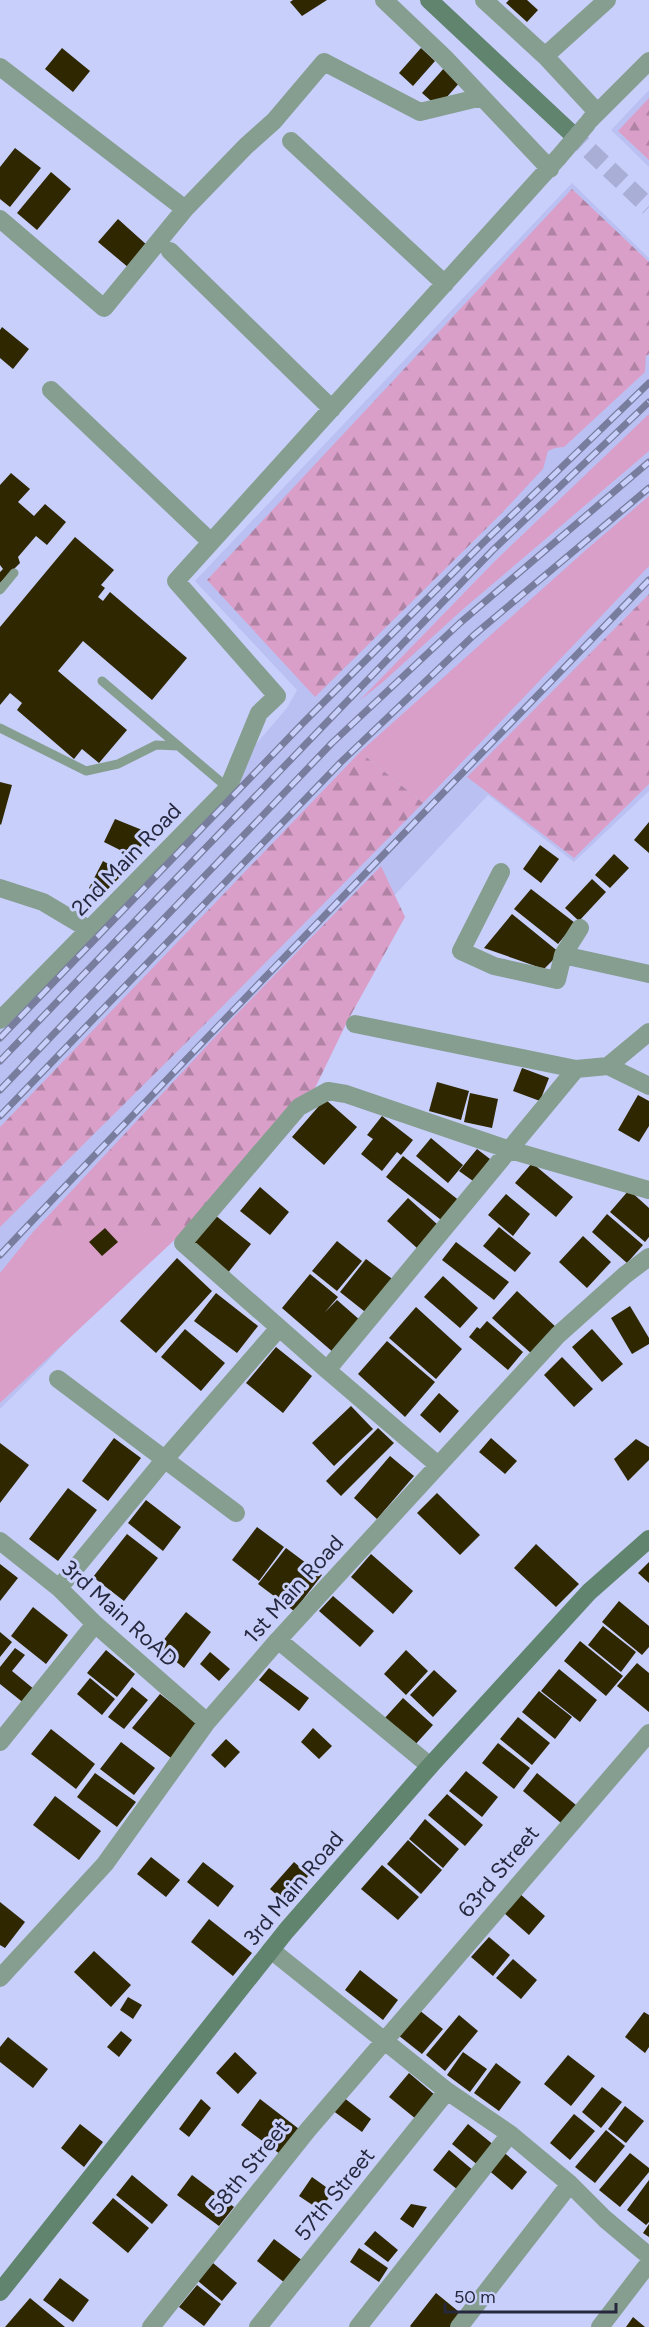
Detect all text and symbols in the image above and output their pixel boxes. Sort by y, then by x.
street label: 2nd Main Road [66,797,187,921]
street label: 1st Main Road [238,1530,349,1649]
street label: 3rd Main RoAD [56,1554,183,1673]
street label: 63rd Street [452,1820,545,1923]
street label: 3rd Main Road [238,1826,349,1951]
street label: 58th Street [202,2115,295,2220]
street label: 57th Street [289,2142,380,2246]
scale bar [445,2276,616,2314]
text: 50 m [454,2286,496,2308]

